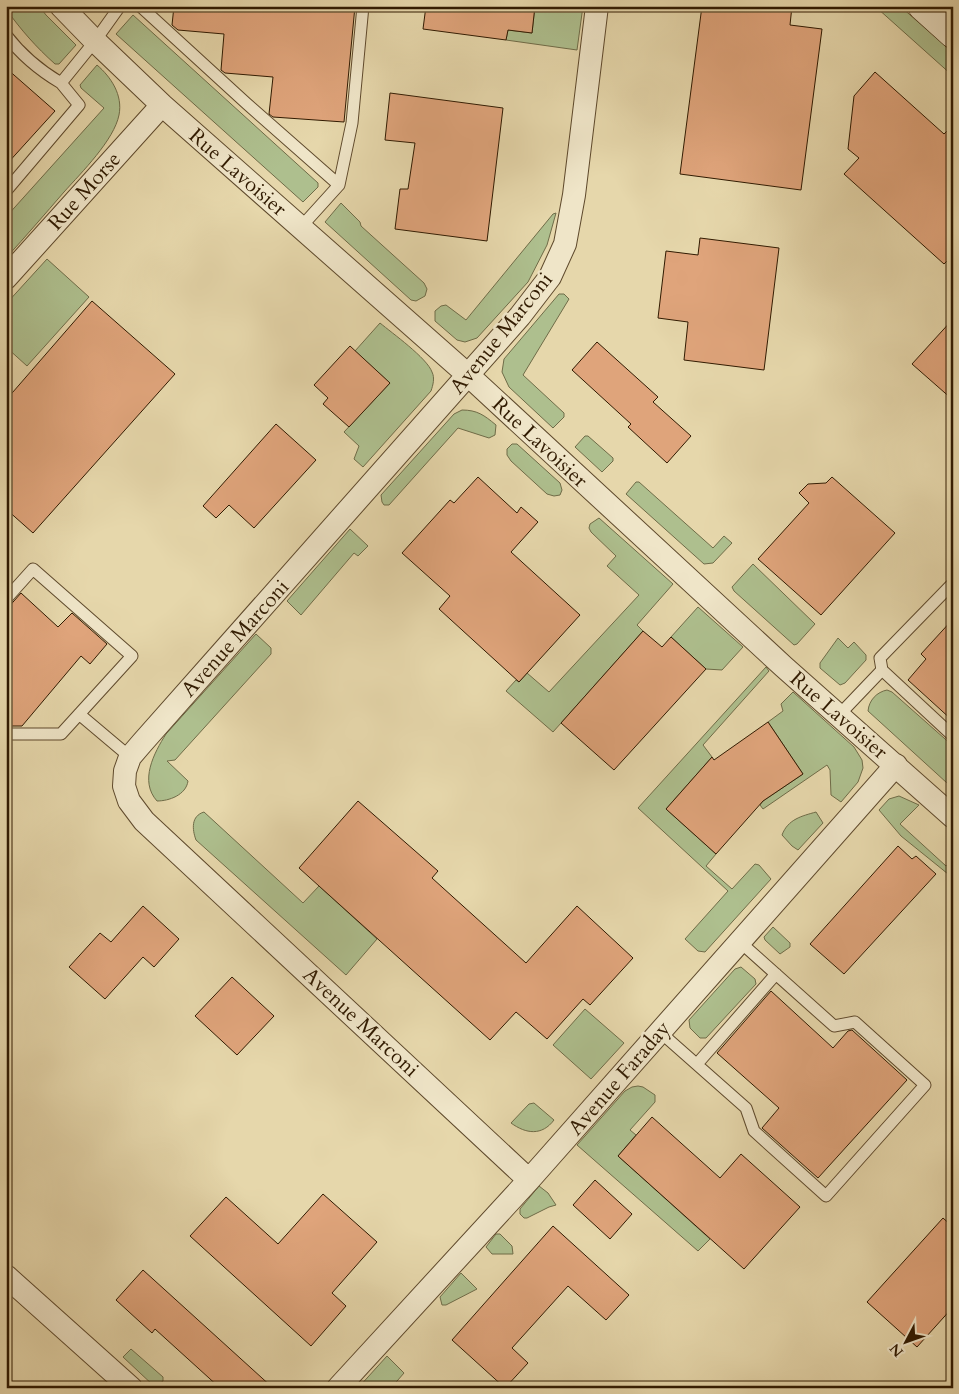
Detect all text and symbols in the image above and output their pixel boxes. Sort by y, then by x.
street label: Rue Lavoisier [182,122,293,223]
street label: Rue Morse [41,146,127,237]
street label: Avenue Marconi [443,266,560,400]
street label: Rue Lavoisier [486,390,594,494]
street label: Avenue Marconi [175,573,296,703]
street label: Rue Lavoisier [783,665,894,766]
street label: Avenue Marconi [296,961,425,1084]
street label: Avenue Faraday [562,1015,677,1142]
north arrow [882,1316,932,1366]
text: N [885,1339,908,1361]

